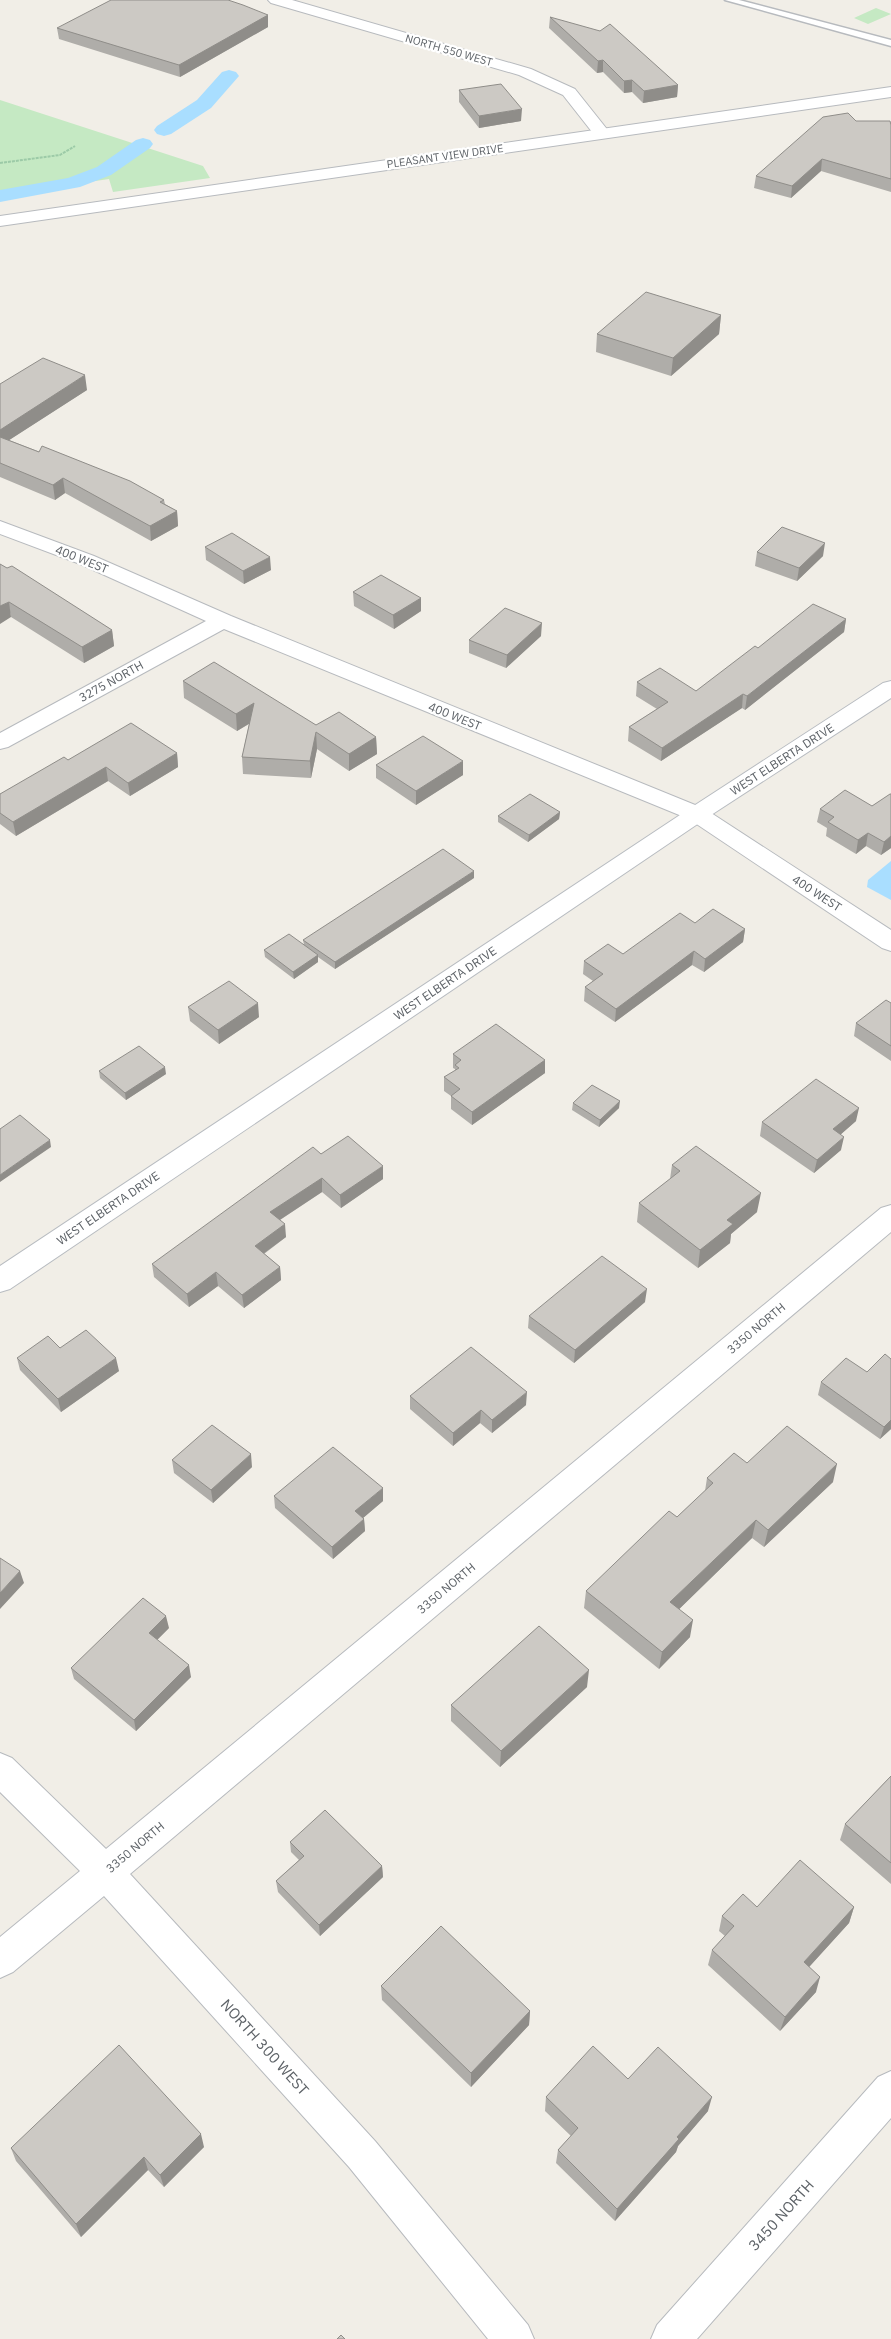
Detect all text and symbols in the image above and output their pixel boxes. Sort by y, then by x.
street label: NORTH 550 WEST [404,31,495,69]
street label: PLEASANT VIEW DRIVE [386,141,504,171]
street label: 400 WEST [53,542,111,576]
street label: 3275 NORTH [76,657,146,705]
street label: 400 WEST [426,699,484,733]
street label: WEST ELBERTA DRIVE [727,720,837,798]
street label: 400 WEST [790,872,845,915]
street label: WEST ELBERTA DRIVE [391,943,499,1023]
street label: WEST ELBERTA DRIVE [54,1168,162,1248]
street label: 3350 NORTH [724,1299,788,1357]
street label: 3350 NORTH [414,1559,478,1617]
street label: 3350 NORTH [103,1818,167,1876]
street label: NORTH 300 WEST [217,1995,313,2099]
street label: 3450 NORTH [744,2175,818,2255]

